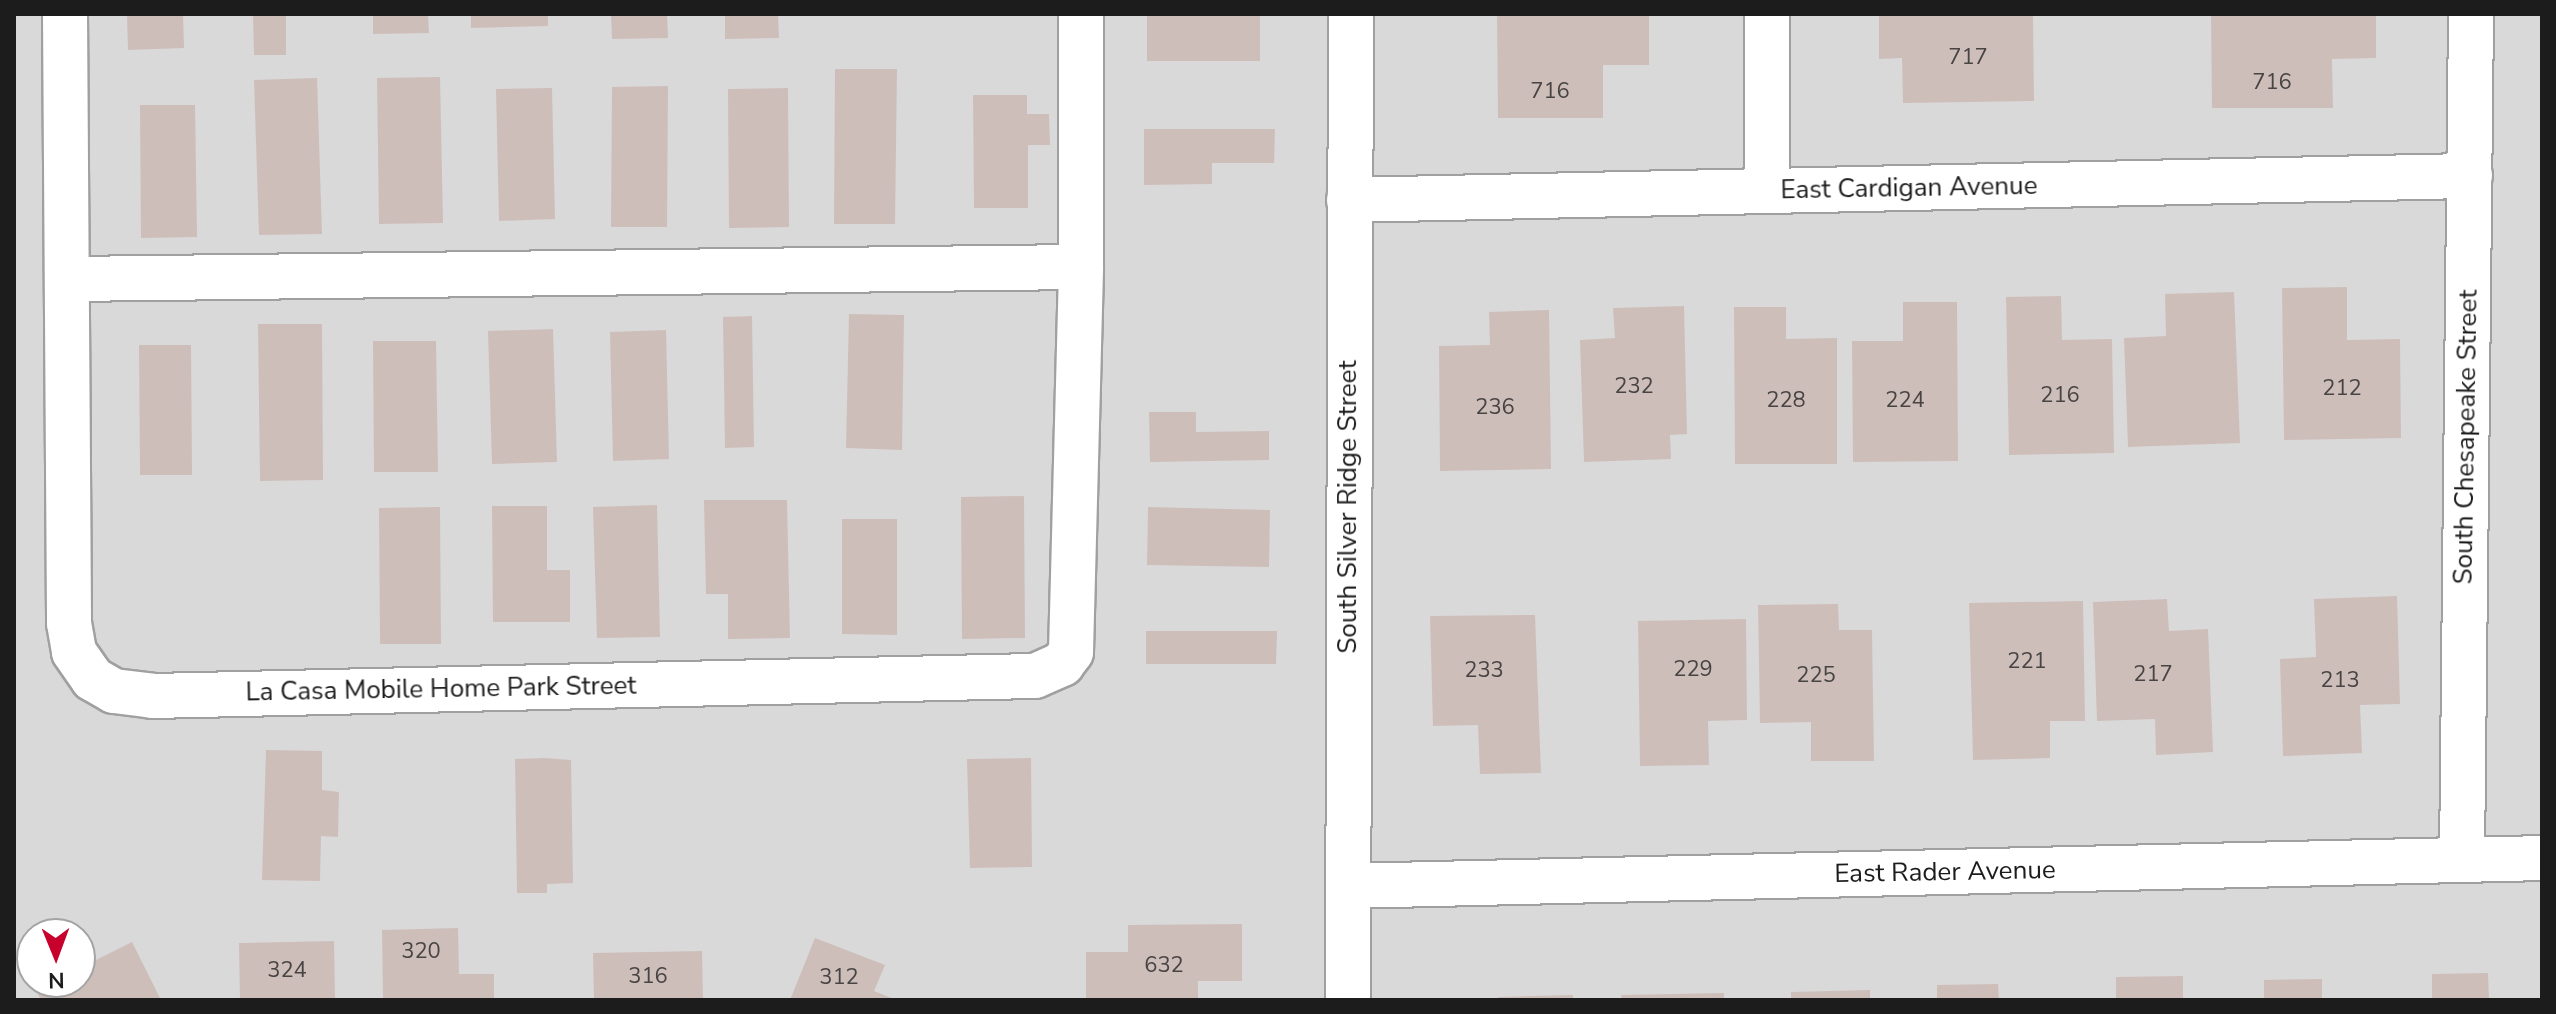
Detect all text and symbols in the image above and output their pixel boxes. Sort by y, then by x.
house number: 717 [1948,45,1988,71]
house number: 716 [2252,70,2292,96]
house number: 716 [1530,79,1570,105]
street label: East Cardigan Avenue [1780,170,2038,206]
street label: South Chesapeake Street [2448,289,2484,585]
street label: South Silver Ridge Street [1332,360,1364,654]
house number: 232 [1614,374,1654,400]
house number: 212 [2322,376,2362,402]
house number: 216 [2040,383,2080,409]
house number: 228 [1766,388,1806,414]
house number: 224 [1885,388,1925,414]
house number: 236 [1475,395,1515,421]
house number: 221 [2007,649,2047,675]
house number: 229 [1673,657,1713,683]
house number: 233 [1464,658,1504,684]
house number: 217 [2133,662,2173,688]
house number: 225 [1796,663,1836,689]
house number: 213 [2320,668,2360,694]
street label: La Casa Mobile Home Park Street [245,670,637,708]
street label: East Rader Avenue [1834,854,2056,890]
north arrow [16,918,96,998]
house number: 320 [401,939,441,965]
house number: 632 [1144,953,1184,979]
house number: 324 [267,958,307,984]
house number: 316 [628,964,668,990]
text: N [48,965,65,995]
house number: 312 [819,965,859,991]

